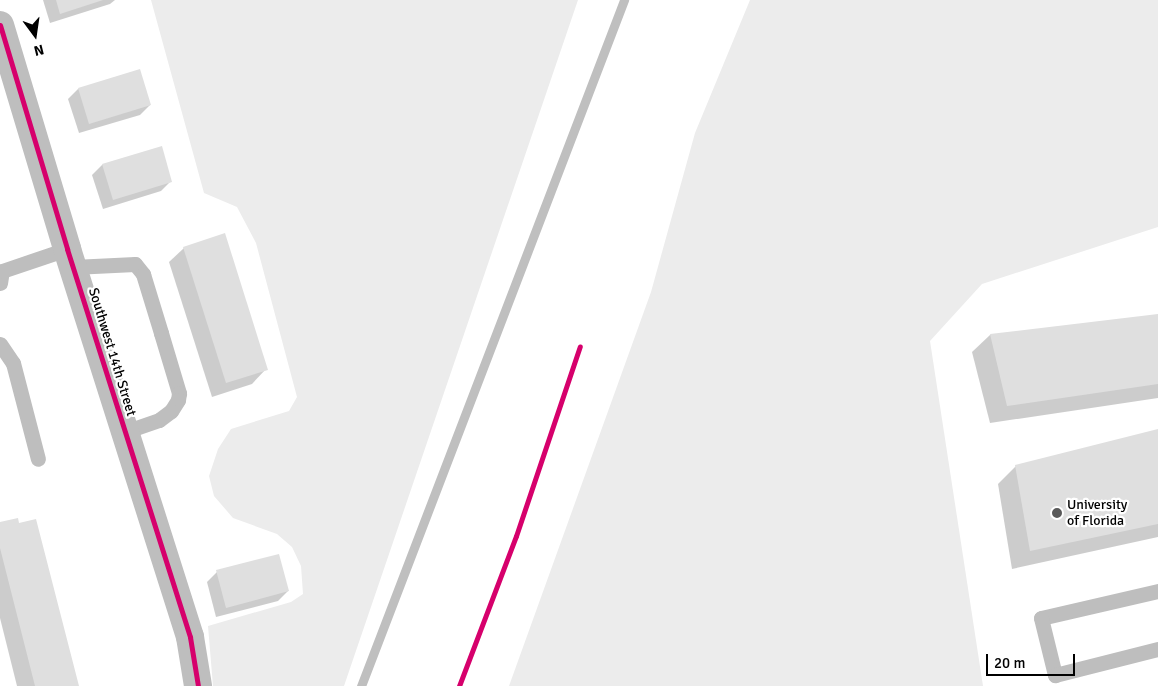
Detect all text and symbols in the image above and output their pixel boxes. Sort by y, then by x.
north arrow [10,10,60,60]
text: N [32,41,46,59]
street label: Southwest 14th Street [84,286,140,418]
place label: University of Florida [1067,497,1127,530]
marker: University of Florida [1051,507,1063,519]
scale bar [988,644,1077,676]
text: 20 m [994,654,1025,672]

